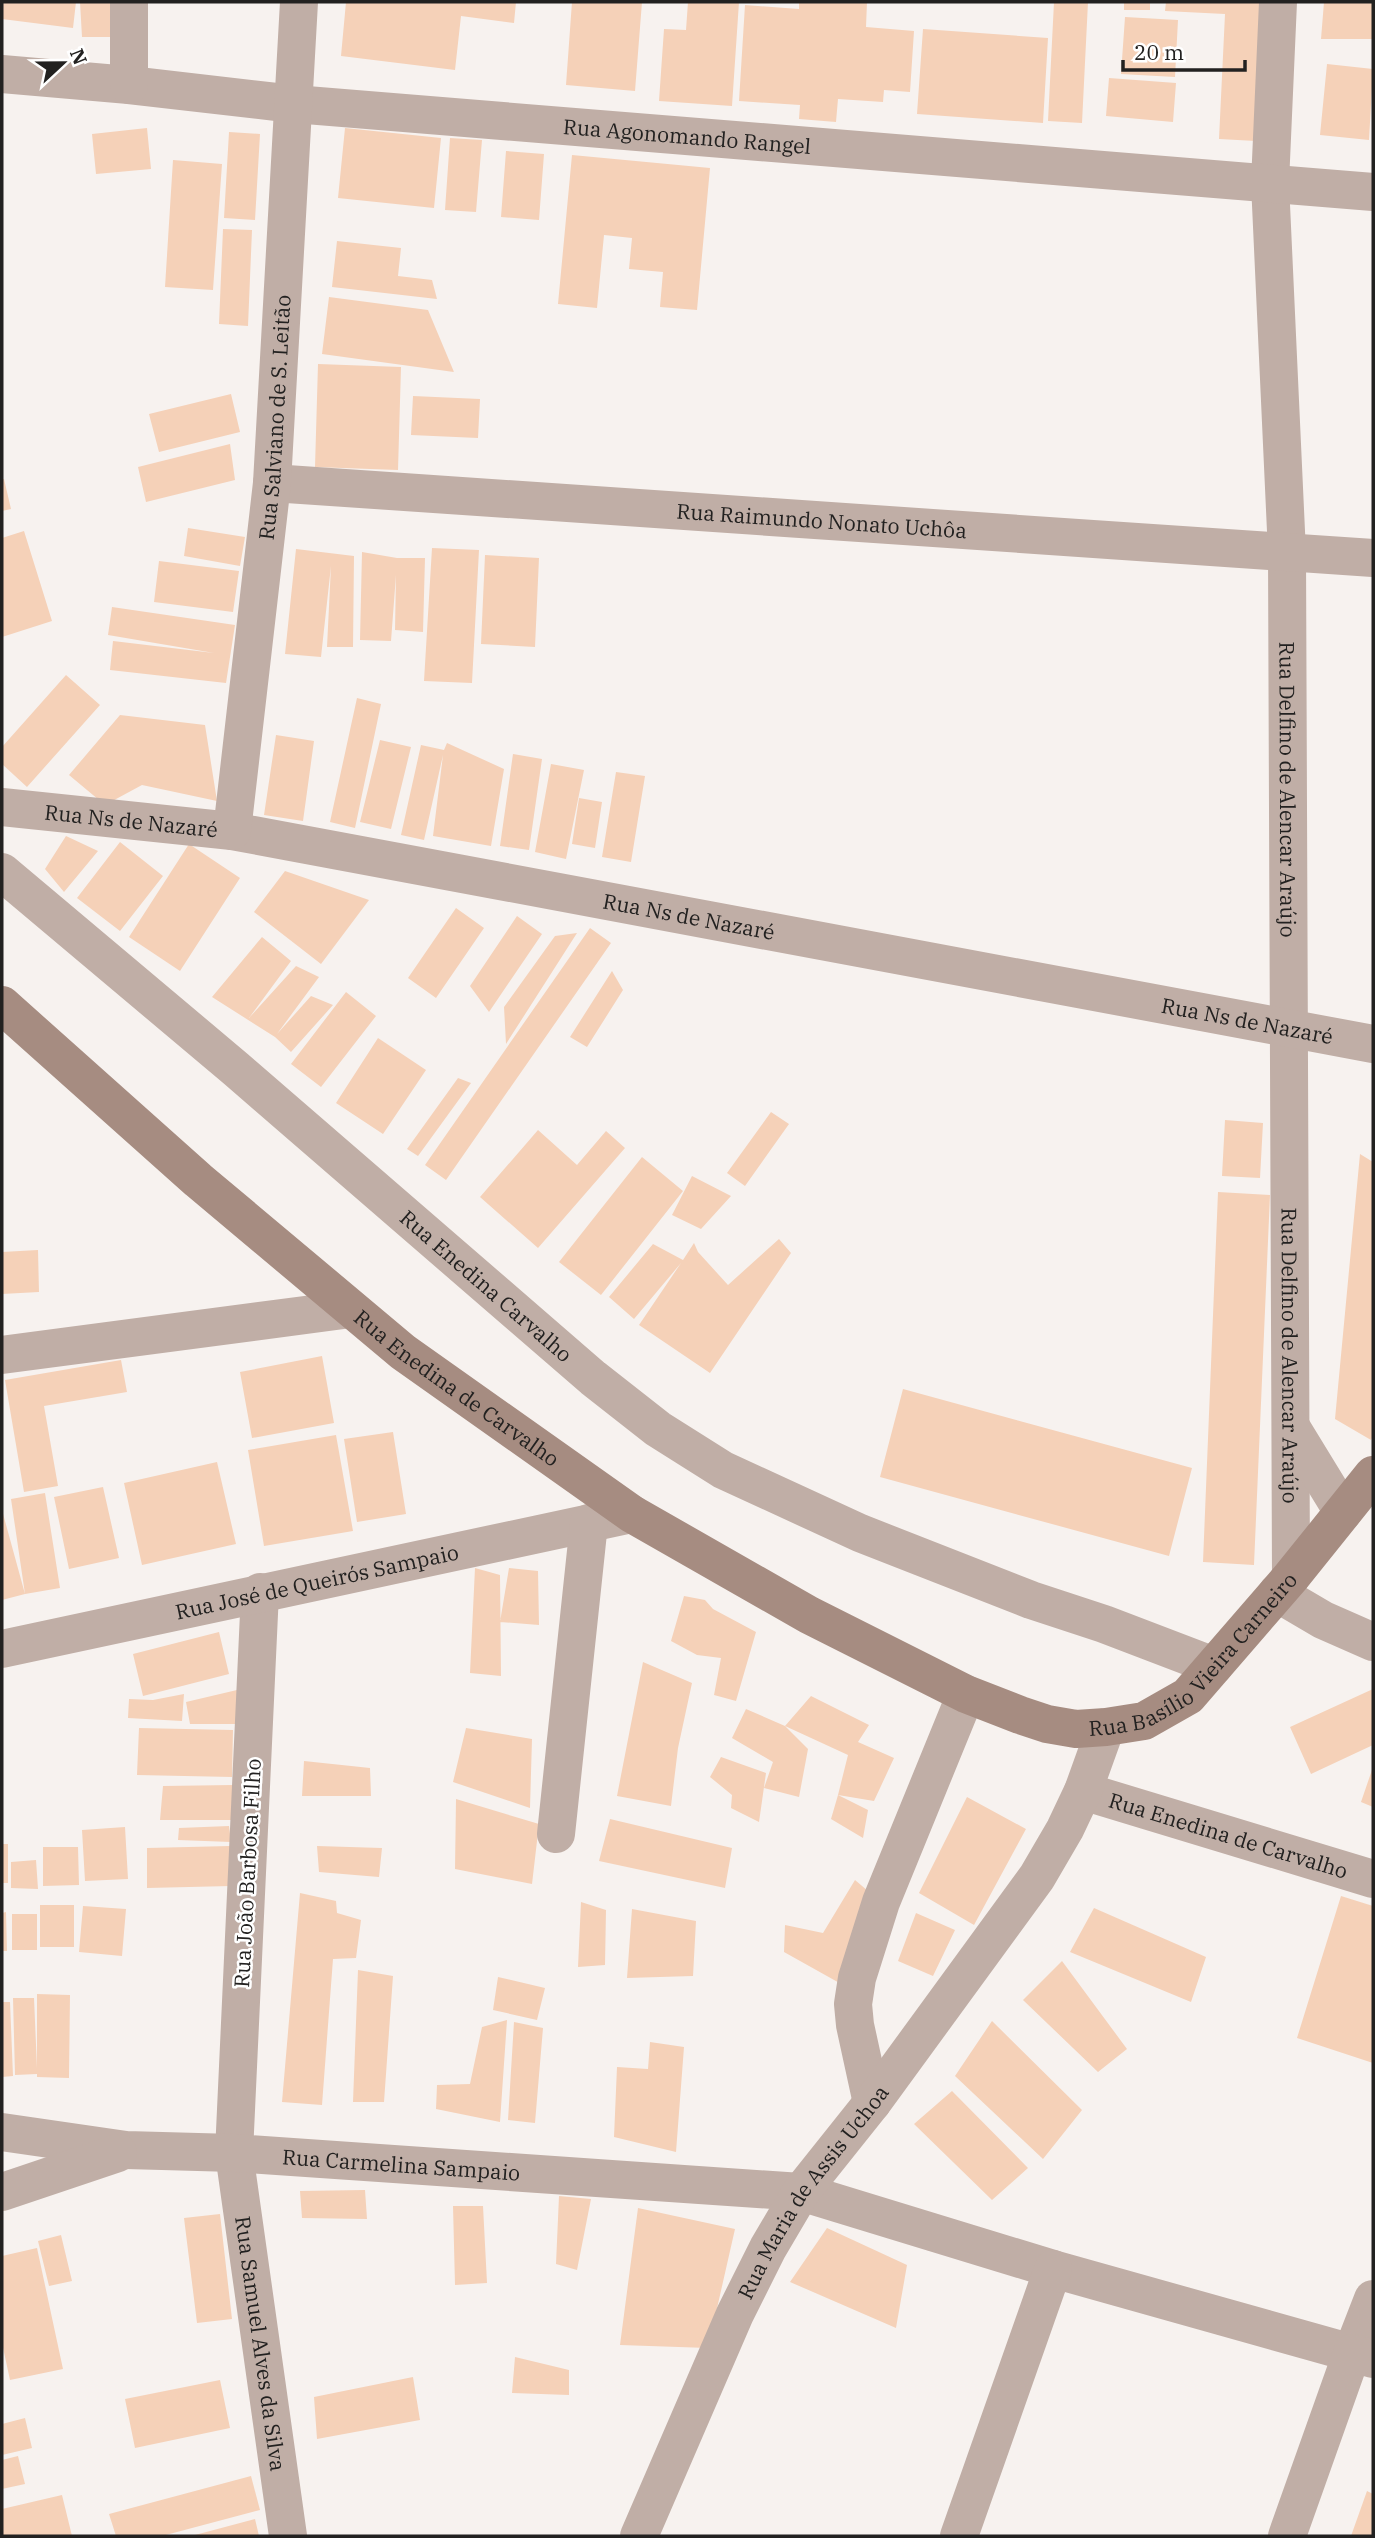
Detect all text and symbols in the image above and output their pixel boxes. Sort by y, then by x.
north arrow [28,28,98,98]
scale bar [1123,28,1246,72]
text: 20 m [1134,38,1184,66]
text: N [65,45,93,68]
street label: Rua Agonomando Rangel [562,112,812,160]
street label: Rua Salviano de S. Leitão [252,294,297,541]
street label: Rua Raimundo Nonato Uchôa [676,497,968,544]
street label: Rua Delfino de Alencar Araújo [1273,641,1303,938]
street label: Rua Ns de Nazaré [43,798,219,843]
street label: Rua Ns de Nazaré [601,887,777,946]
street label: Rua Ns de Nazaré [1159,991,1335,1050]
street label: Rua Enedina Carvalho [394,1203,578,1368]
street label: Rua Delfino de Alencar Araújo [1276,1207,1305,1504]
street label: Rua Enedina de Carvalho [348,1303,565,1472]
street label: Rua José de Queirós Sampaio [173,1538,461,1626]
street label: Rua Basílio Vieira Carneiro [1088,1566,1303,1742]
street label: Rua João Barbosa Filho [227,1758,267,1988]
street label: Rua Enedina de Carvalho [1106,1786,1351,1885]
street label: Rua Maria de Assis Uchoa [731,2079,895,2304]
street label: Rua Carmelina Sampaio [281,2142,521,2187]
street label: Rua Samuel Alves da Silva [229,2214,293,2473]

